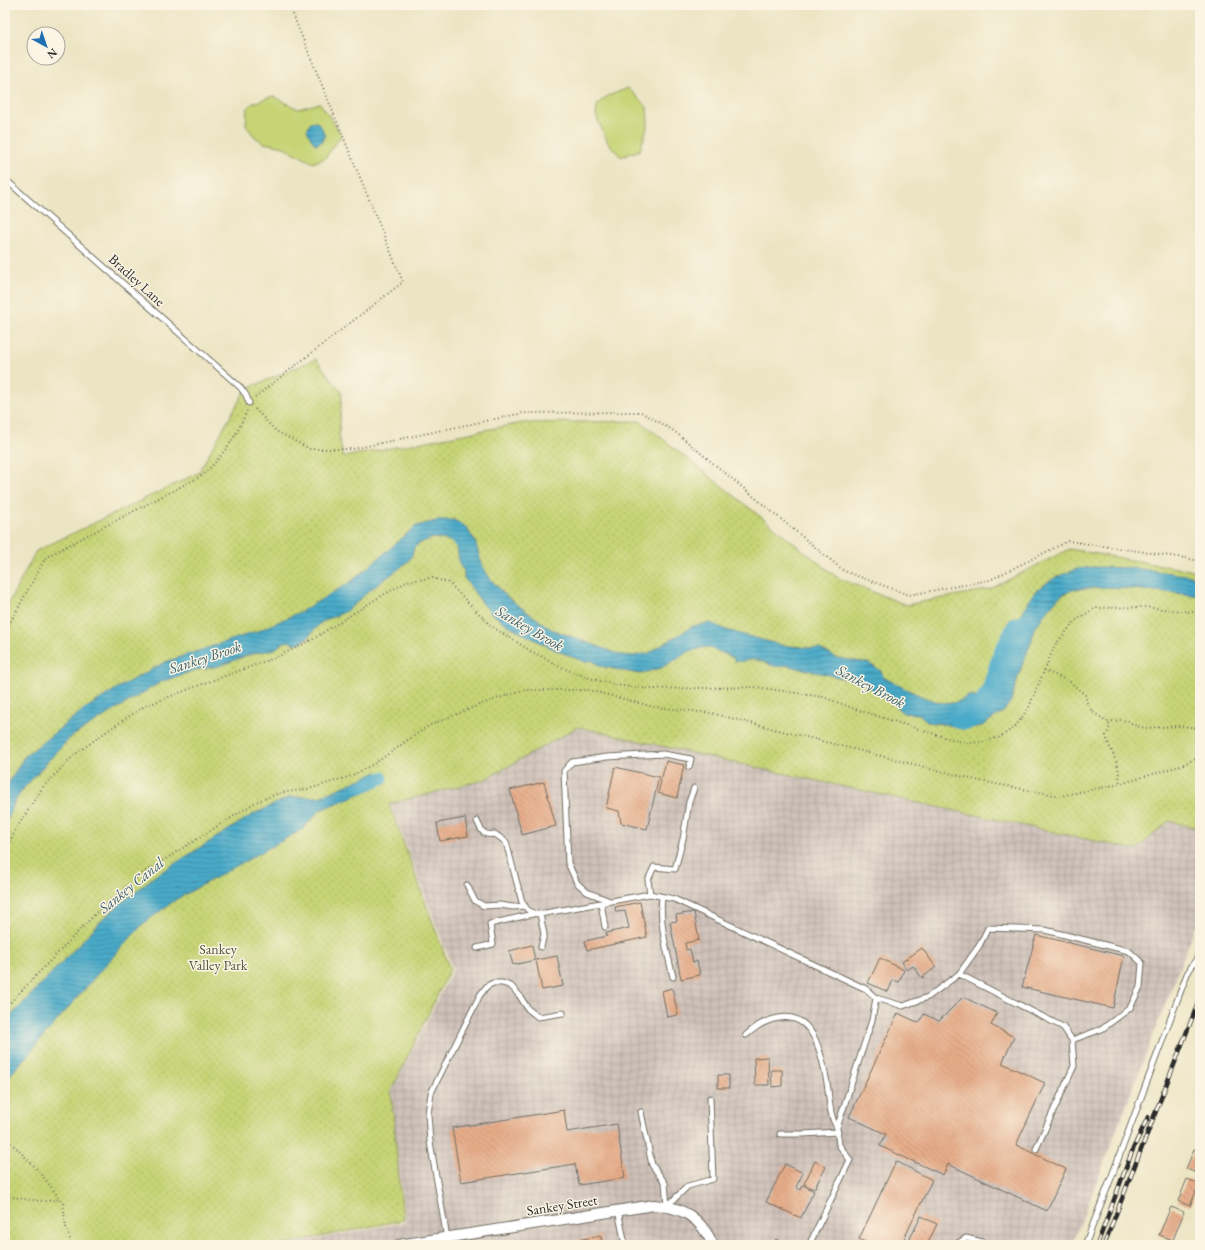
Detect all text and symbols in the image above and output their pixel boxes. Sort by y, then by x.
north arrow [26,26,66,66]
text: N [44,45,60,62]
street label: Bradley Lane [105,250,169,310]
water label: Sankey Brook [492,601,567,655]
water label: Sankey Brook [166,636,244,678]
water label: Sankey Brook [833,660,909,712]
water label: Sankey Canal [94,852,168,918]
park label: Sankey Valley Park [189,940,248,974]
street label: Sankey Street [525,1190,599,1219]

